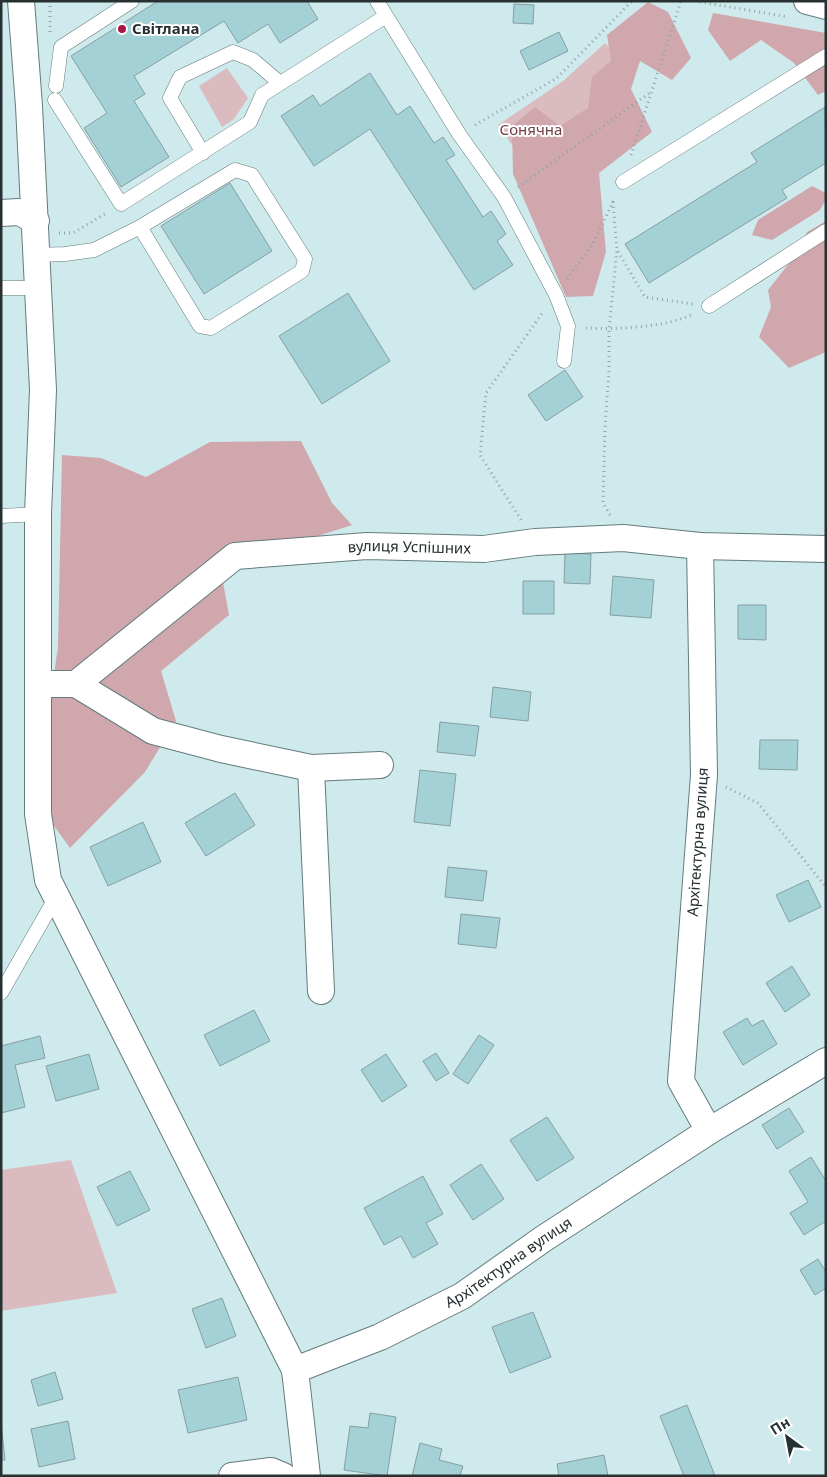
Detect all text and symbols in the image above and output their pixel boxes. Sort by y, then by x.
place label: Світлана [132,18,199,38]
marker: Світлана [116,23,128,35]
park label: Сонячна [500,119,562,139]
street label: вулиця Успішних [347,535,472,558]
street label: Архітектурна вулиця [682,767,712,917]
street label: Архітектурна вулиця [441,1212,575,1312]
north arrow [762,1412,812,1462]
text: Пн [766,1412,793,1439]

